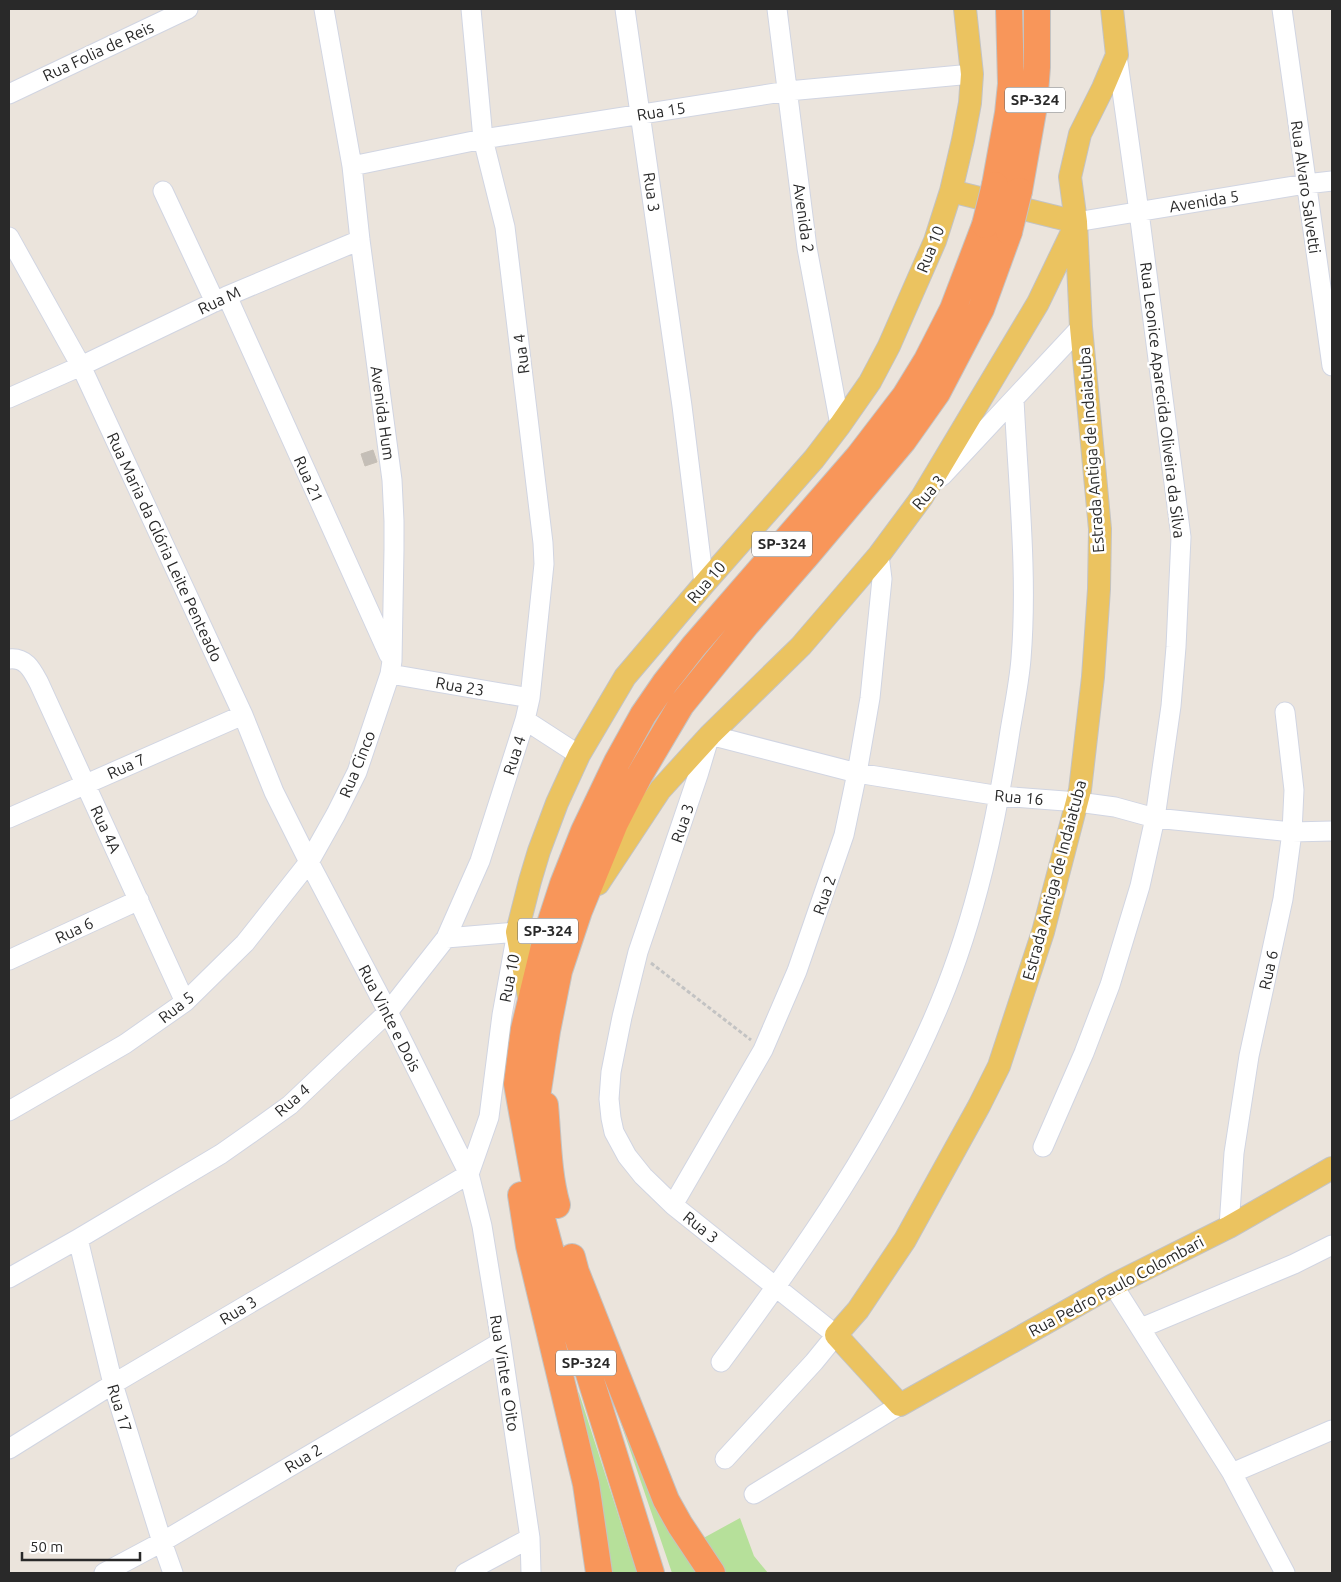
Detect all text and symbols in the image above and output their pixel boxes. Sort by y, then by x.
street label: Rua Folia de Reis [40,17,156,85]
road number: SP-324 [1005,88,1065,112]
street label: Rua 15 [635,98,687,124]
street label: Rua Alvaro Salvetti [1288,119,1324,255]
street label: Rua 3 [640,171,664,213]
street label: Avenida 2 [790,182,818,254]
street label: Avenida 5 [1168,187,1240,215]
street label: Rua 10 [912,223,948,275]
street label: Rua Leonice Aparecida Oliveira da Silva [1137,261,1189,539]
street label: Rua M [195,282,243,318]
street label: Rua 4 [510,333,532,375]
street label: Estrada Antiga de Indaiatuba [1075,346,1107,554]
street label: Avenida Hum [367,365,399,461]
street label: Rua Maria da Glória Leite Penteado [104,429,226,665]
street label: Rua 21 [291,453,327,505]
street label: Rua 3 [908,471,948,513]
road number: SP-324 [752,532,812,556]
street label: Rua 10 [683,558,729,606]
street label: Rua 23 [434,673,486,699]
street label: Rua Cinco [335,728,379,800]
street label: Rua 4 [499,733,529,777]
street label: Rua 7 [104,750,148,782]
street label: Estrada Antiga de Indaiatuba [1019,778,1089,982]
street label: Rua 16 [994,786,1044,808]
street label: Rua 3 [667,801,697,845]
street label: Rua 4A [87,802,125,856]
street label: Rua 2 [809,873,839,917]
street label: Rua 6 [52,913,96,947]
road number: SP-324 [518,918,578,944]
street label: Rua 6 [1255,949,1281,991]
street label: Rua 10 [495,952,523,1004]
street label: Rua Vinte e Dois [355,962,425,1074]
street label: Rua 5 [155,988,197,1026]
street label: Rua 4 [271,1080,313,1120]
street label: Rua 3 [680,1207,722,1247]
street label: Rua Pedro Paulo Colombari [1025,1232,1207,1340]
street label: Rua 3 [216,1292,260,1328]
street label: Rua Vinte e Oito [487,1313,523,1433]
road number: SP-324 [556,1350,616,1376]
street label: Rua 17 [104,1382,136,1434]
street label: Rua 2 [281,1440,325,1476]
scale bar [22,1530,140,1562]
text: 50 m [30,1538,63,1555]

